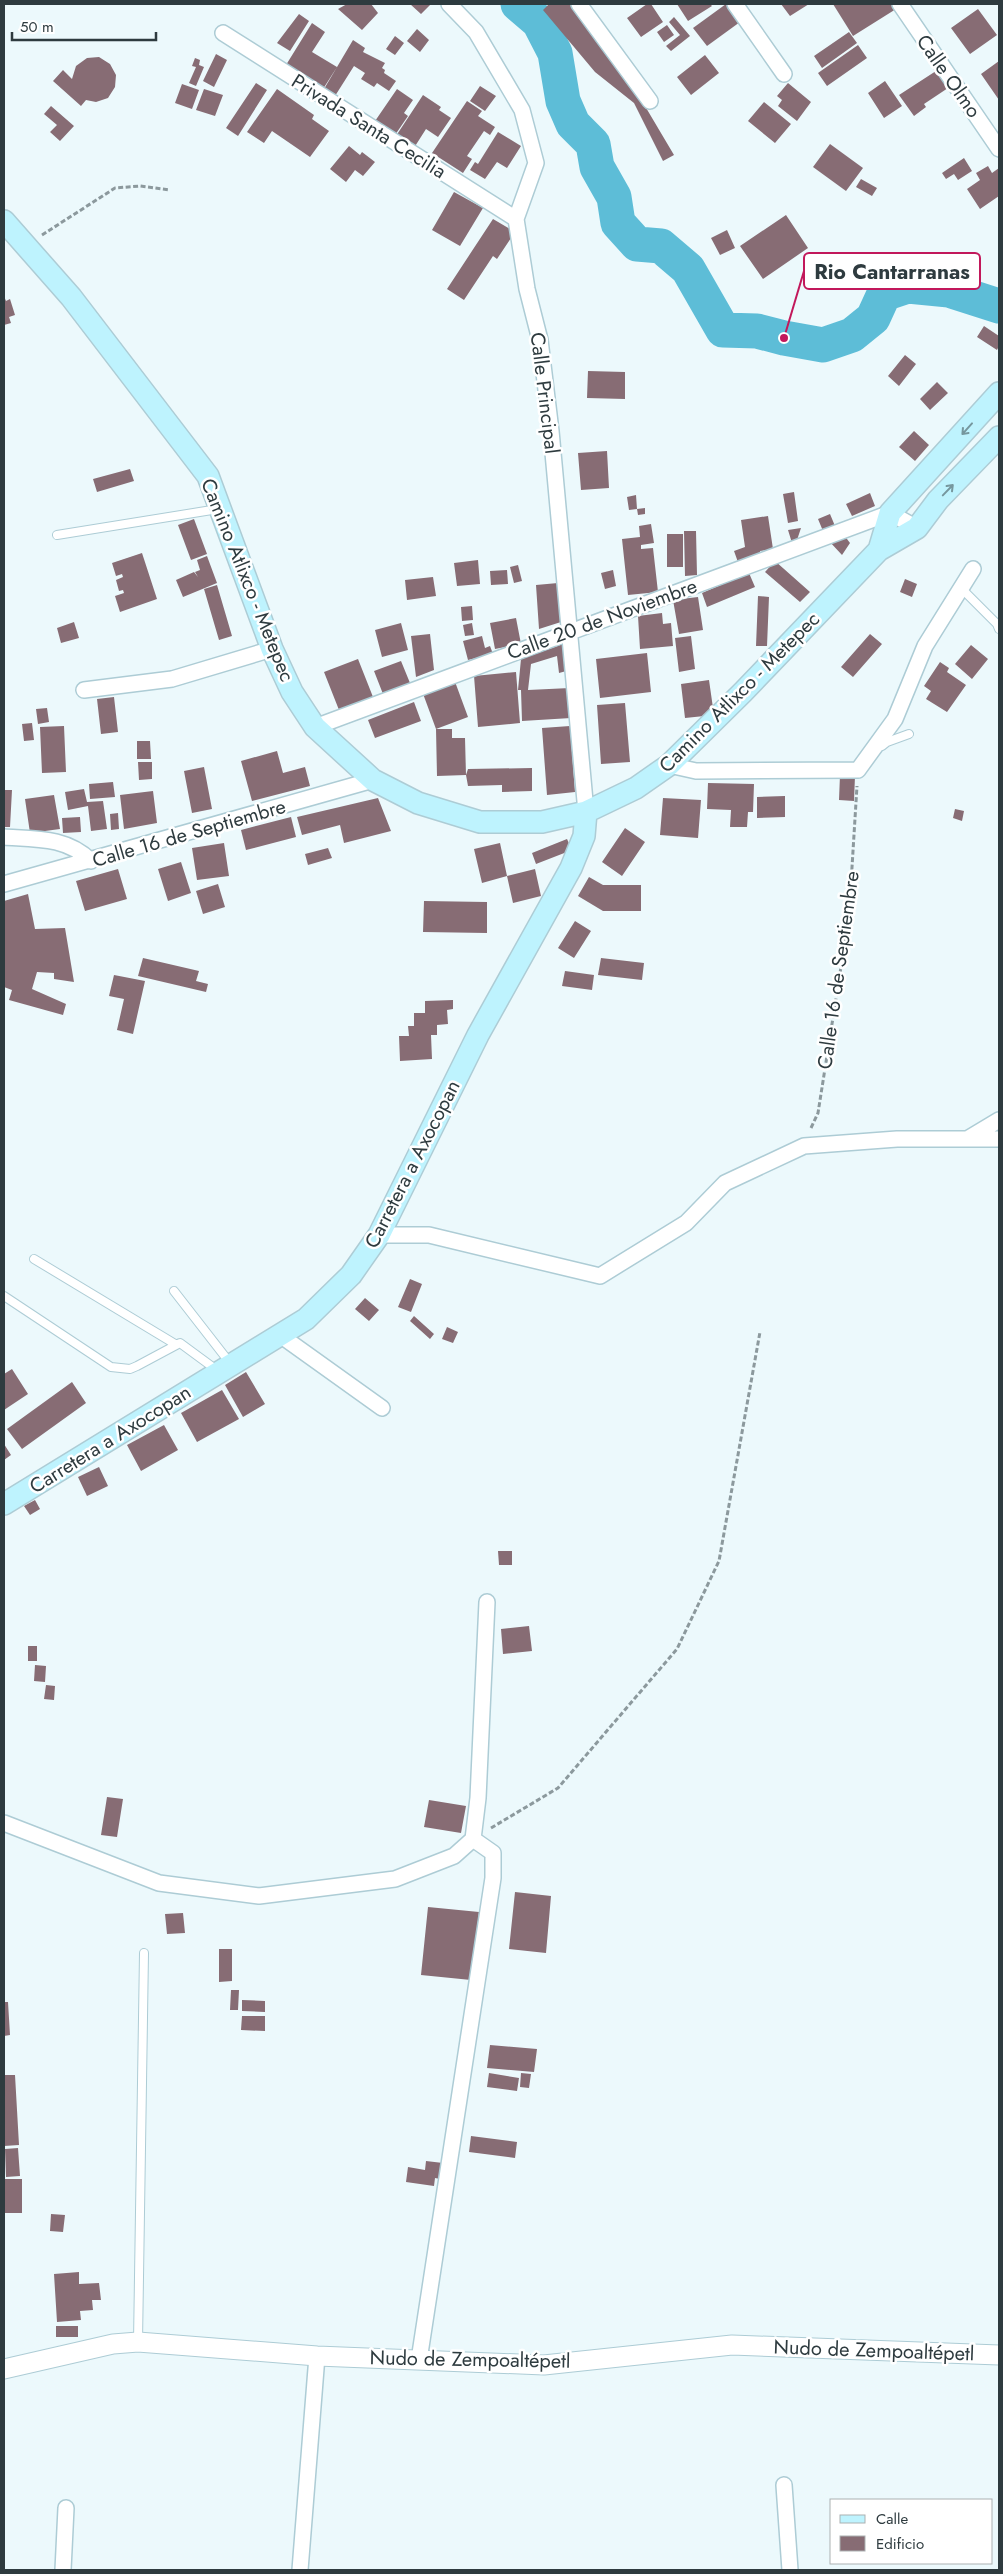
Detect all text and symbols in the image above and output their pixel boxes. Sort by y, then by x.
scale bar [12,10,156,42]
text: 50 m [20,16,54,38]
street label: Calle Olmo [909,29,988,124]
street label: Privada Santa Cecilia [286,67,452,186]
callout: Rio Cantarranas [804,253,980,289]
text: Rio Cantarranas [814,257,970,287]
street label: Calle Principal [523,331,566,456]
one-way arrow [961,423,972,436]
street label: Camino Atlixco - Metepec [193,474,302,686]
one-way arrow [942,484,954,497]
street label: Calle 20 de Noviembre [503,572,701,667]
street label: Camino Atlixco - Metepec [652,605,826,779]
street label: Calle 16 de Septiembre [89,792,289,875]
street label: Calle 16 de Septiembre [810,869,867,1071]
street label: Carretera a Axocopan [357,1075,467,1253]
street label: Carretera a Axocopan [24,1378,197,1501]
street label: Nudo de Zempoaltépetl [773,2333,975,2368]
street label: Nudo de Zempoaltépetl [369,2343,571,2376]
legend [830,2499,993,2564]
text: Calle [876,2508,908,2530]
text: Edificio [876,2533,924,2555]

